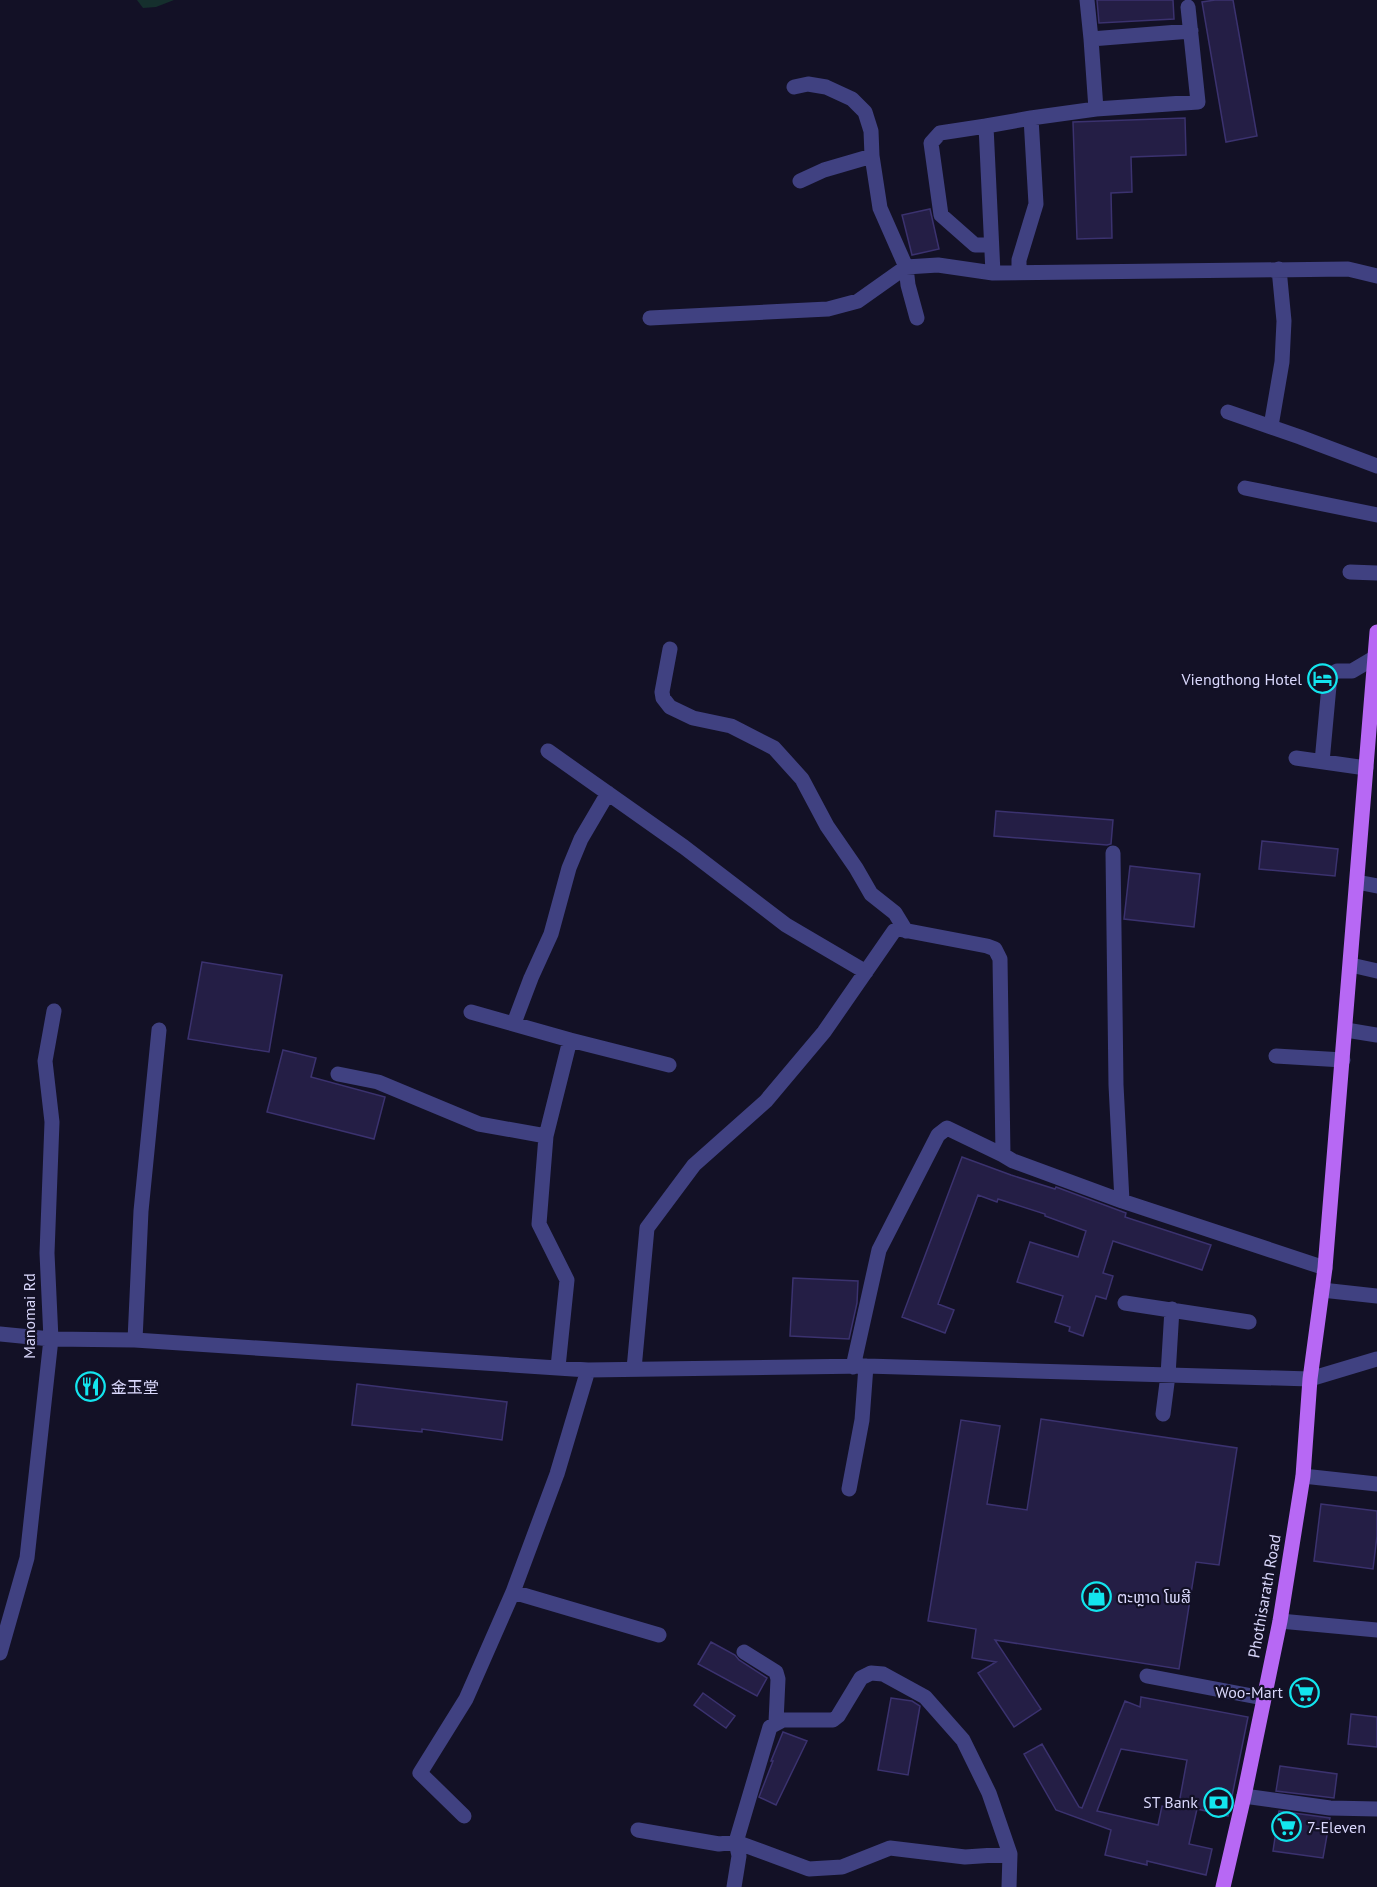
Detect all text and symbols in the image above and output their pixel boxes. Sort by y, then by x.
hotel icon: Viengthong Hotel [1307,663,1339,695]
place label: Viengthong Hotel [1180,669,1302,689]
street label: Manomai Rd [19,1273,39,1359]
restaurant icon: 金玉堂 [74,1371,106,1403]
place label: 金玉堂 [111,1377,159,1397]
street label: Phothisarath Road [1243,1533,1285,1659]
shop icon: ຕະຫຼາດ ໂພສີ [1080,1581,1112,1613]
place label: ຕະຫຼາດ ໂພສີ [1117,1587,1191,1607]
supermarket icon: Woo-Mart [1288,1676,1320,1708]
place label: Woo-Mart [1216,1682,1284,1702]
bank icon: ST Bank [1203,1786,1235,1818]
place label: ST Bank [1143,1792,1198,1812]
supermarket icon: 7-Eleven [1270,1811,1302,1843]
place label: 7-Eleven [1307,1817,1366,1837]

